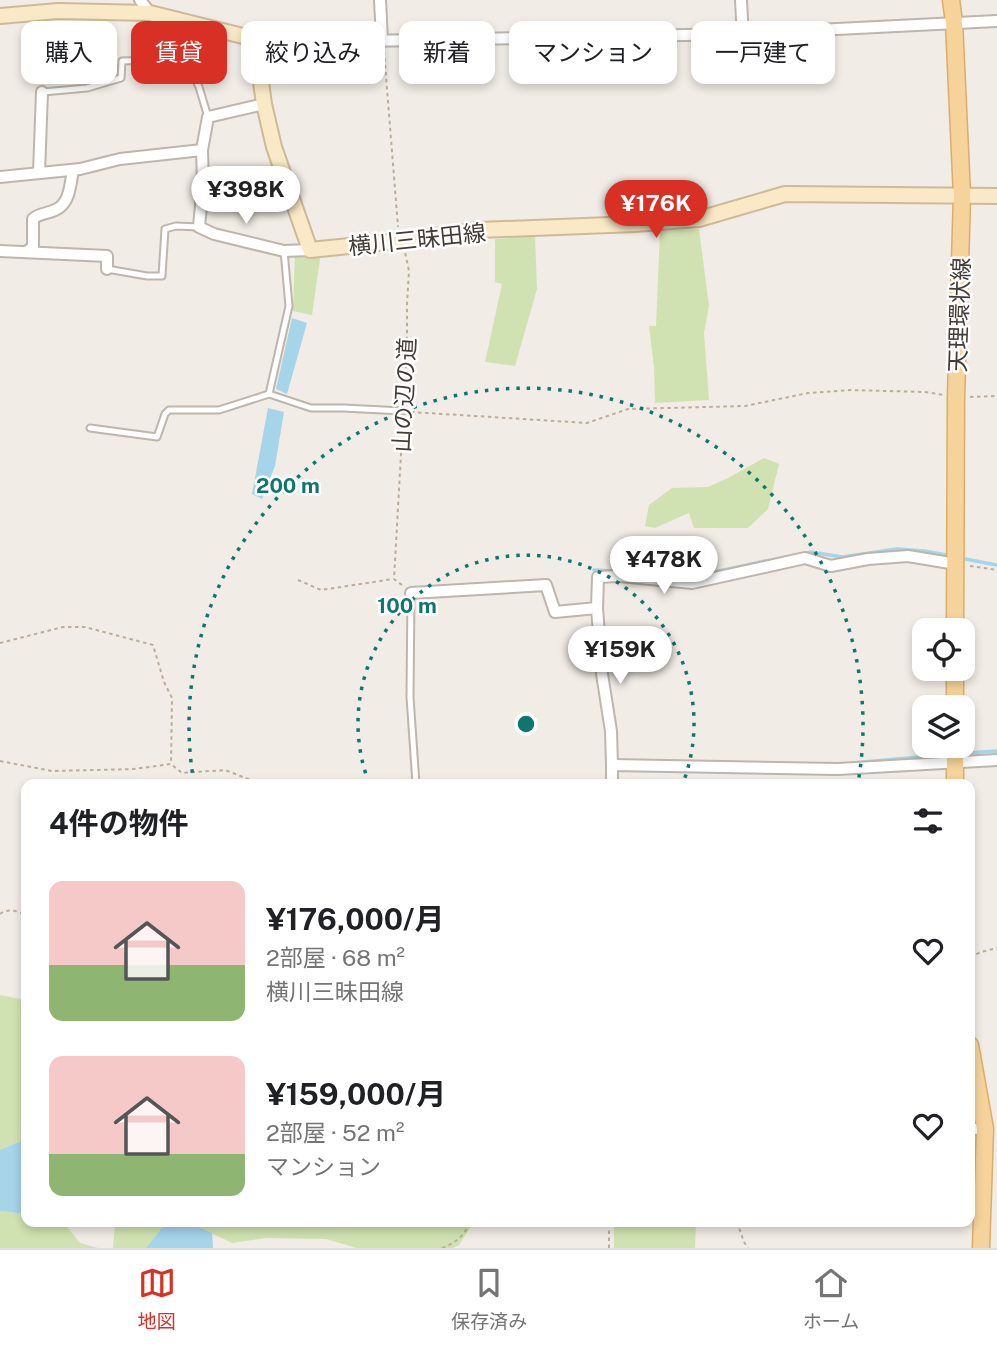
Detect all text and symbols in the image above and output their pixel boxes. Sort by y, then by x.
chip: 購入 [21,21,117,84]
chip: 賃貸 [131,21,227,84]
chip: 絞り込み [241,21,385,84]
chip: 新着 [399,21,495,84]
chip: マンション [509,21,677,84]
chip: 一戸建て [691,21,835,84]
pin: ¥398K [197,166,295,226]
text: ¥398K [207,175,285,202]
pin: ¥176K [607,180,705,240]
text: ¥176K [621,189,691,216]
street label: 横川三昧田線 [347,218,487,260]
street label: 天理環状線 [944,257,974,373]
street label: 山の辺の道 [388,337,420,453]
text: 200 m [256,473,320,498]
pin: ¥478K [615,536,713,596]
text: ¥478K [626,545,702,572]
text: 100 m [377,593,437,618]
map controls [912,618,975,758]
button: locate [912,618,975,681]
pin: ¥159K [571,626,669,686]
text: ¥159K [584,635,656,662]
button: layers [912,695,975,758]
centre of rings [514,712,538,736]
icon: filters [909,802,947,840]
text: 4件の物件 [49,805,189,841]
text: ¥176,000/月 [266,901,444,937]
icon: home [105,909,189,993]
icon: heart [909,932,947,970]
text: 2部屋 · 68 m² [266,944,405,971]
text: 横川三昧田線 [266,978,404,1005]
text: ¥159,000/月 [266,1076,446,1112]
icon: home [105,1084,189,1168]
icon: heart [909,1107,947,1145]
text: 2部屋 · 52 m² [266,1119,404,1146]
text: マンション [266,1153,381,1180]
tab: 地図 [138,1264,176,1333]
tab: 保存済み [451,1264,527,1333]
tab: ホーム [803,1264,859,1333]

